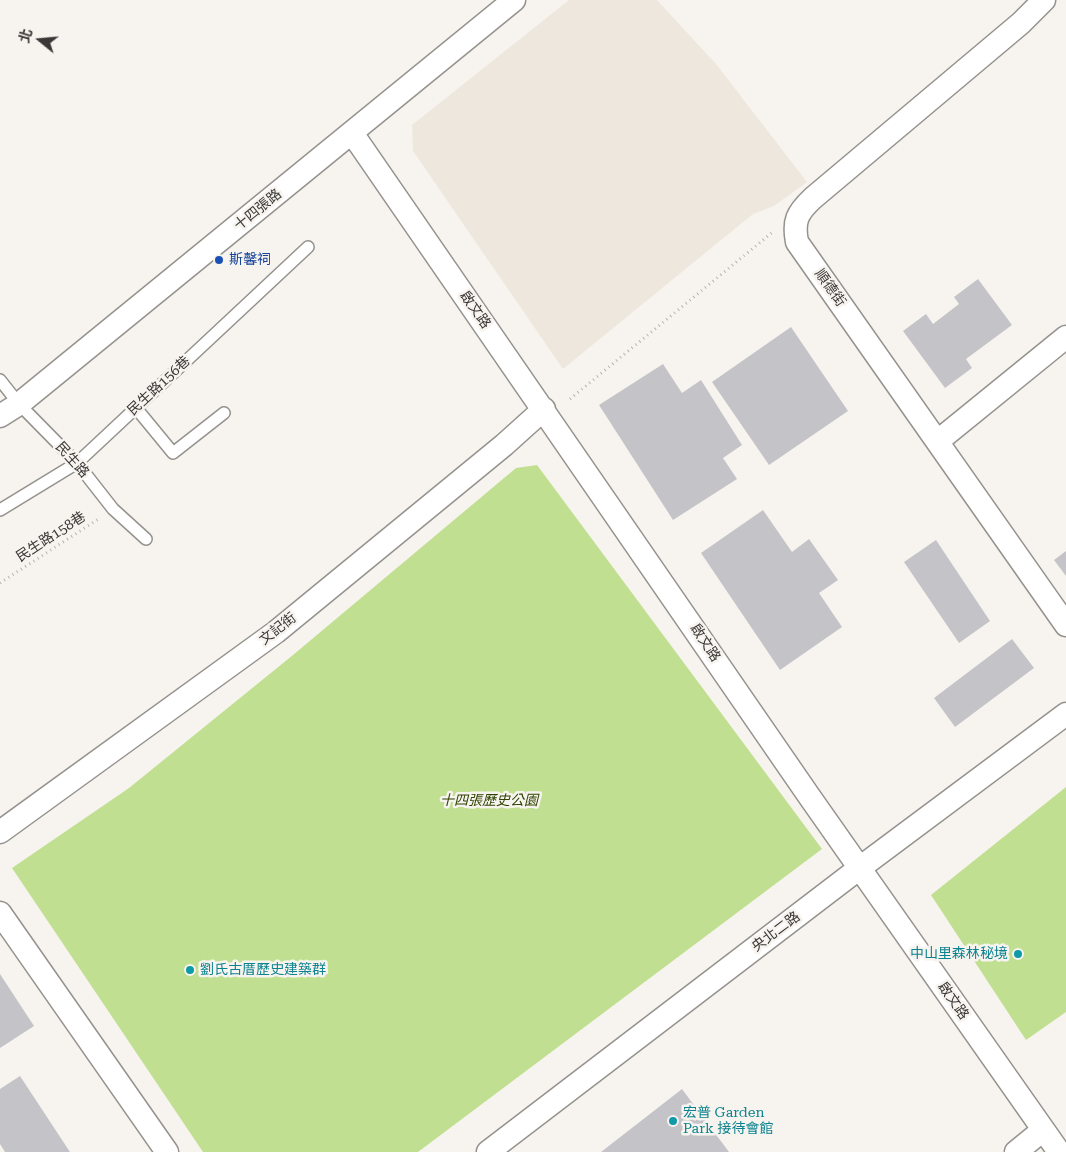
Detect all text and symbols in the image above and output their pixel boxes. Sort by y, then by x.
north arrow [15,15,65,65]
text: 北 [16,27,35,45]
street label: 十四張路 [231,186,285,234]
place label: 斯馨祠 [229,252,271,268]
marker: 斯馨祠 [213,254,225,266]
street label: 順德街 [811,266,849,310]
street label: 啟文路 [456,288,494,332]
street label: 民生路156巷 [124,353,194,419]
street label: 民生路 [52,439,92,481]
street label: 民生路158巷 [13,508,89,566]
street label: 文記街 [256,609,300,649]
street label: 啟文路 [686,621,724,665]
park label: 十四張歷史公園 [440,793,538,809]
street label: 央北二路 [749,908,803,956]
place label: 中山里森林秘境 [910,946,1008,962]
marker: 中山里森林秘境 [1012,948,1024,960]
place label: 劉氏古厝歷史建築群 [200,962,326,978]
marker: 劉氏古厝歷史建築群 [184,964,196,976]
street label: 啟文路 [934,979,972,1023]
place label: 宏普 Garden Park 接待會館 [683,1105,773,1138]
marker: 宏普 Garden Park 接待會館 [667,1115,679,1127]

